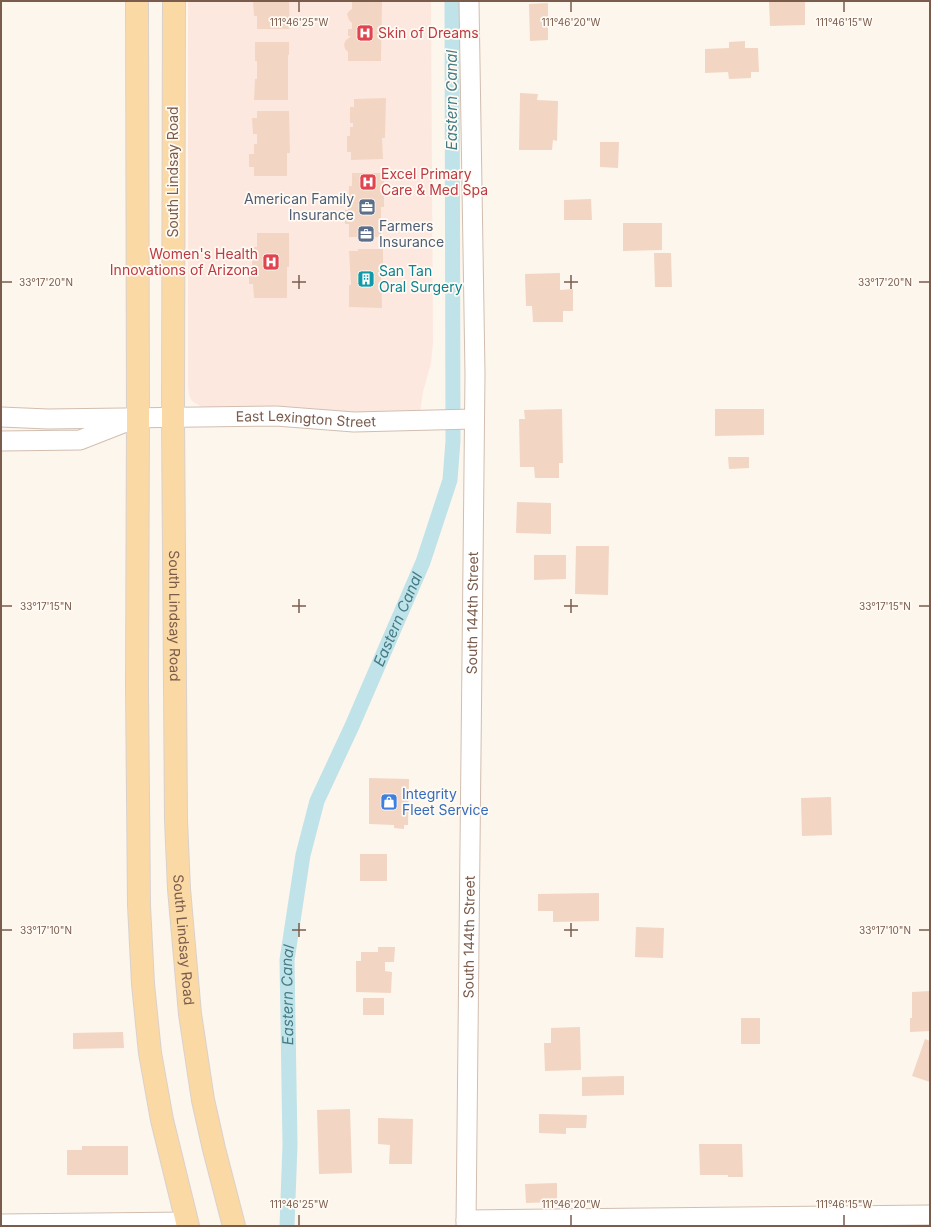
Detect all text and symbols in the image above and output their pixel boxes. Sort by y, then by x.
text: 111°46'25"W [270,16,328,28]
text: 111°46'20"W [542,16,601,28]
text: 111°46'15"W [816,16,872,28]
hospital icon: Skin of Dreams [355,23,375,43]
place label: Skin of Dreams [378,24,479,41]
water label: Eastern Canal [442,49,461,150]
street label: South Lindsay Road [164,106,181,238]
place label: Excel Primary Care & Med Spa [381,165,488,198]
hospital icon: Excel Primary Care & Med Spa [358,172,378,192]
place label: American Family Insurance [244,190,354,223]
office icon: American Family Insurance [357,197,377,217]
place label: Farmers Insurance [379,217,444,250]
office icon: Farmers Insurance [356,224,376,244]
place label: Women's Health Innovations of Arizona [110,245,258,278]
hospital icon: Women's Health Innovations of Arizona [261,252,281,272]
place label: San Tan Oral Surgery [379,262,463,295]
building icon: San Tan Oral Surgery [356,269,376,289]
text: 33°17'20"N [19,276,73,288]
text: 33°17'20"N [858,276,912,288]
street label: East Lexington Street [236,407,377,430]
street label: South Lindsay Road [166,550,184,682]
street label: South 144th Street [463,551,481,674]
water label: Eastern Canal [369,569,427,669]
text: 33°17'15"N [20,600,72,612]
text: 33°17'15"N [859,600,911,612]
place label: Integrity Fleet Service [402,785,489,818]
shop icon: Integrity Fleet Service [379,792,399,812]
street label: South Lindsay Road [170,874,198,1006]
street label: South 144th Street [459,875,478,998]
text: 33°17'10"N [20,924,72,936]
text: 33°17'10"N [859,924,911,936]
water label: Eastern Canal [277,943,298,1045]
text: 111°46'25"W [270,1198,328,1210]
text: 111°46'20"W [542,1198,601,1210]
text: 111°46'15"W [816,1198,872,1210]

